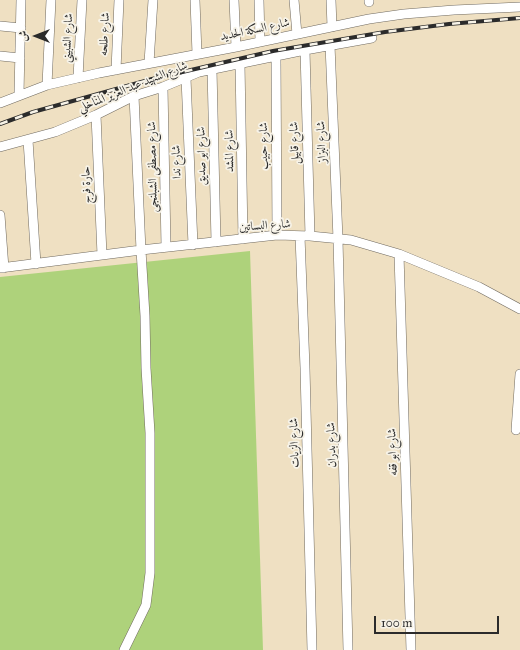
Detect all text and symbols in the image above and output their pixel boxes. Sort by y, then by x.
street label: شارع طلحه [97,12,113,56]
street label: شارع الشبيني [60,13,76,63]
north arrow [16,16,56,56]
street label: شارع السكة الحديد [219,16,291,44]
text: ش [17,31,30,41]
street label: شارع الشهيد عبد العزيز المناخلي [76,58,190,116]
street label: شارع مصطفى الشبلنجى [145,121,161,213]
street label: شارع البزاز [314,121,330,163]
street label: شارع حبيب [257,122,271,170]
street label: شارع قابيل [287,122,303,164]
street label: شارع ابو صديق [194,127,210,185]
street label: شارع المشد [222,130,238,172]
street label: شارع ندا [169,145,185,179]
street label: حارة فرج [79,166,95,204]
street label: شارع البساتين [239,217,291,235]
street label: شارع الزيات [287,418,303,468]
street label: شارع بدران [324,422,340,468]
street label: شارع ابو قفه [385,428,401,476]
scale bar [376,608,501,634]
text: 100 m [381,616,412,630]

